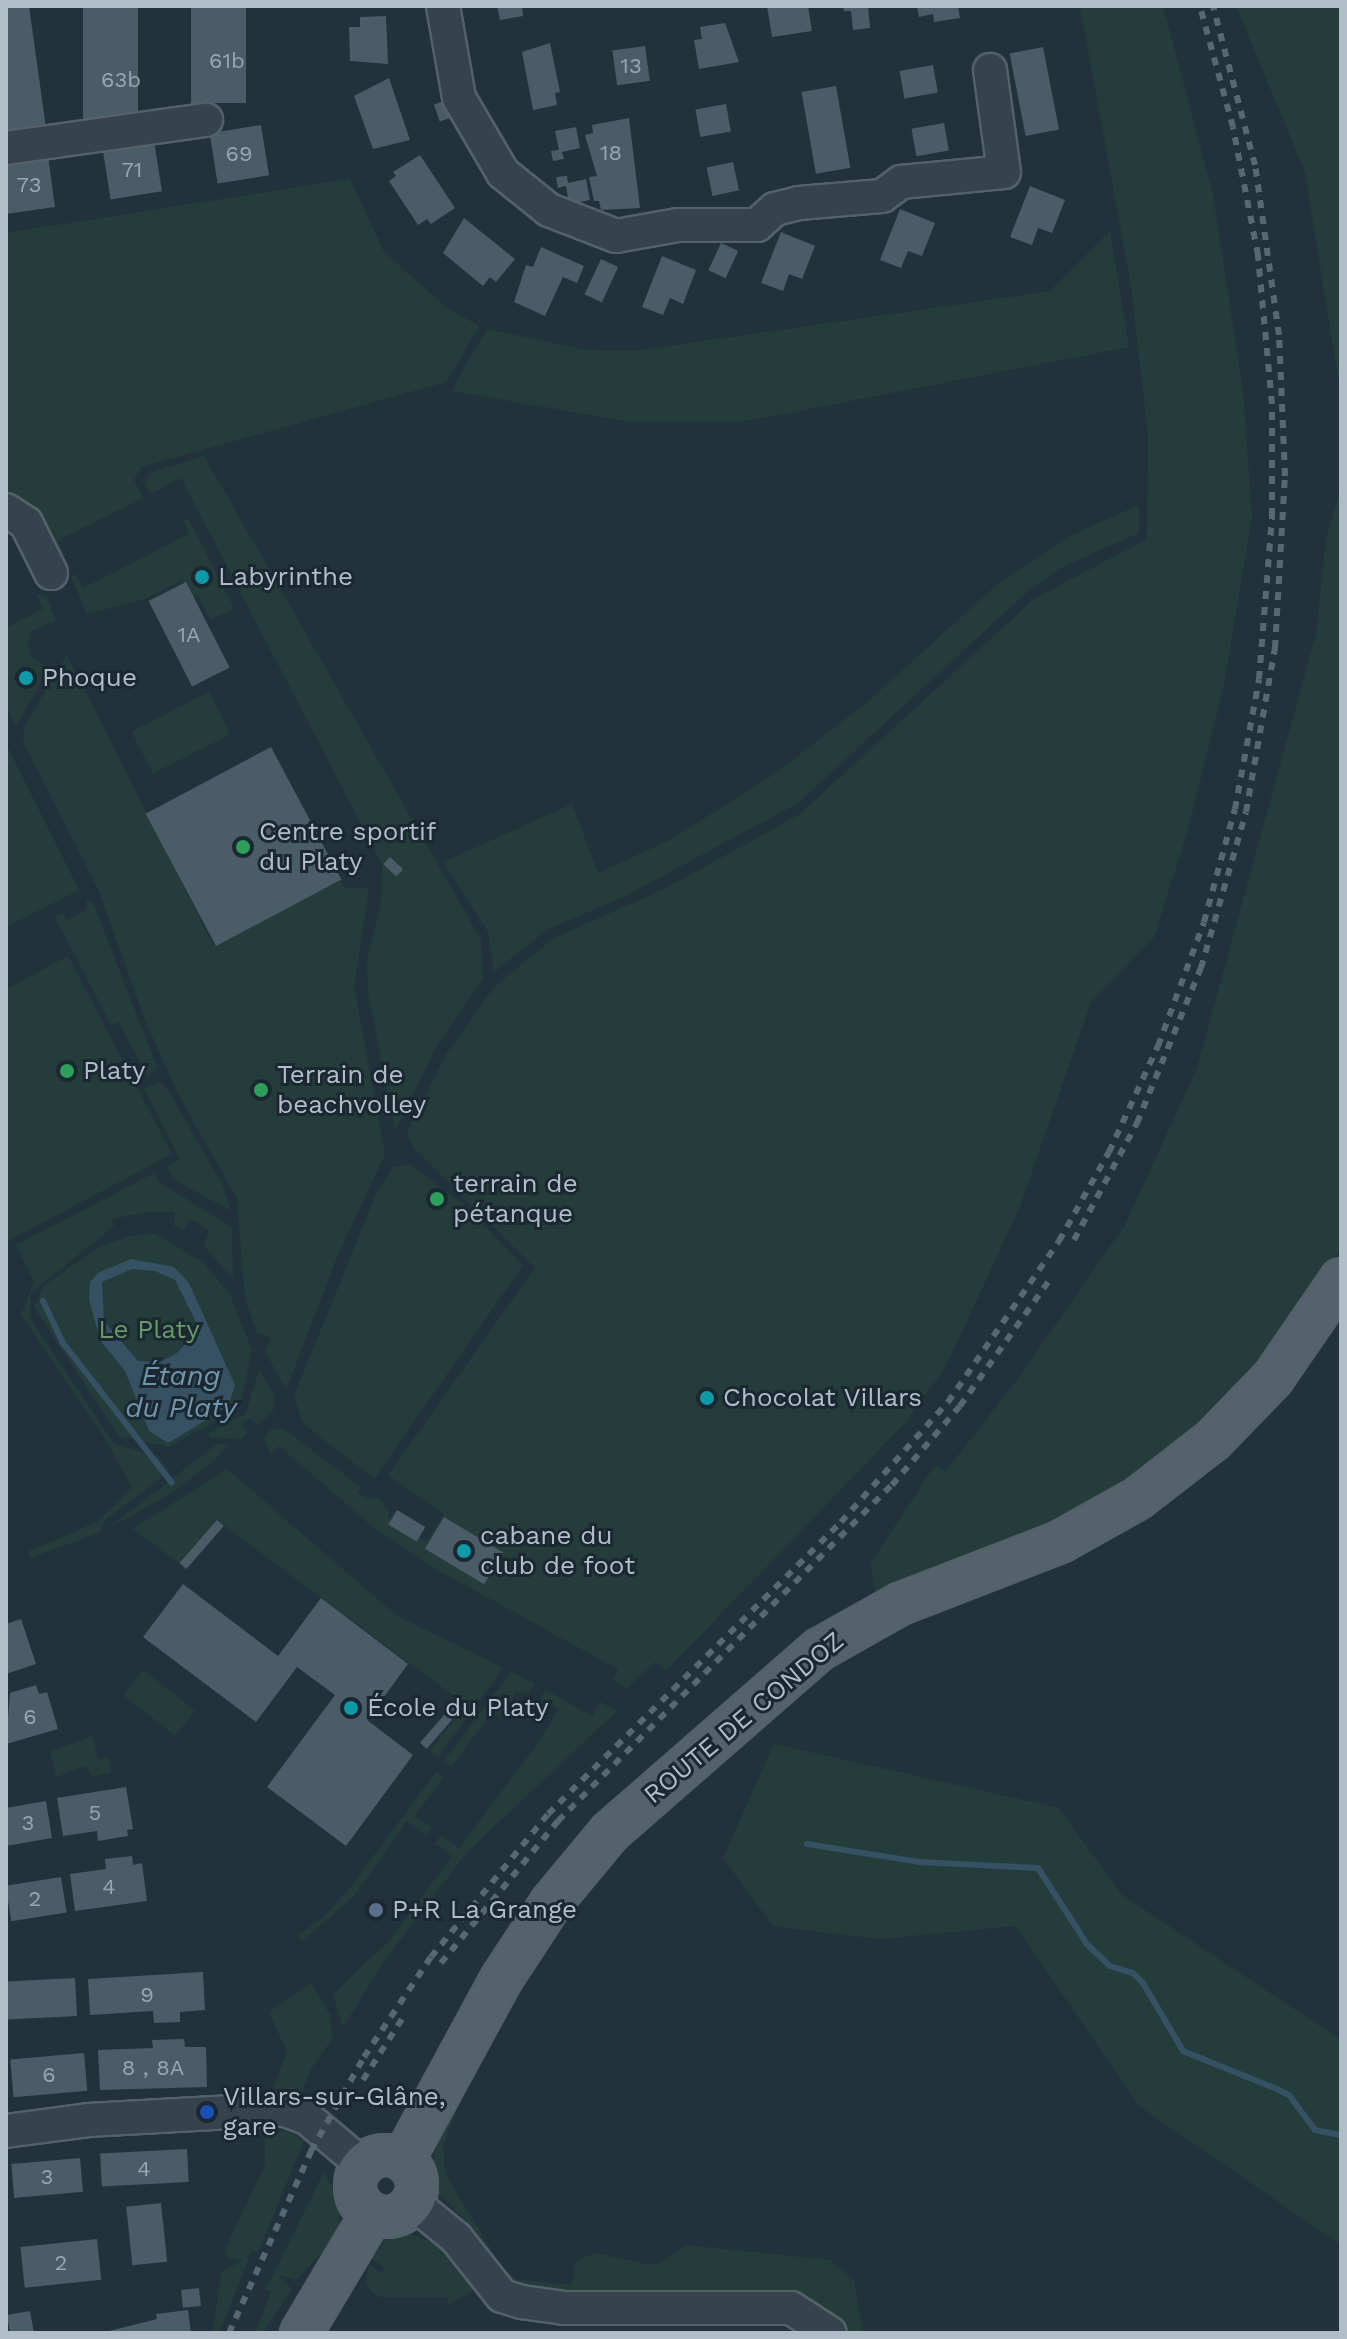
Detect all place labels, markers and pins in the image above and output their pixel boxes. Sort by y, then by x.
place label: Labyrinthe [218,561,353,593]
marker: Labyrinthe [193,568,211,586]
place label: Phoque [42,662,137,694]
marker: Phoque [17,669,35,687]
place label: Centre sportif du Platy [259,816,436,878]
marker: Centre sportif du Platy [234,838,252,856]
place label: Platy [83,1055,145,1087]
place label: Terrain de beachvolley [277,1059,426,1120]
marker: Platy [58,1062,76,1080]
marker: Terrain de beachvolley [252,1081,270,1099]
place label: terrain de pétanque [453,1168,578,1230]
marker: terrain de pétanque [428,1190,446,1208]
place label: Chocolat Villars [723,1382,923,1414]
marker: Chocolat Villars [698,1389,716,1407]
place label: cabane du club de foot [480,1520,636,1582]
marker: cabane du club de foot [455,1542,473,1560]
place label: École du Platy [367,1692,549,1724]
marker: École du Platy [342,1699,360,1717]
place label: P+R La Grange [392,1894,578,1926]
marker: P+R La Grange [367,1901,385,1919]
place label: Villars-sur-Glâne, gare [223,2081,446,2142]
marker: Villars-sur-Glâne, gare [198,2103,216,2121]

